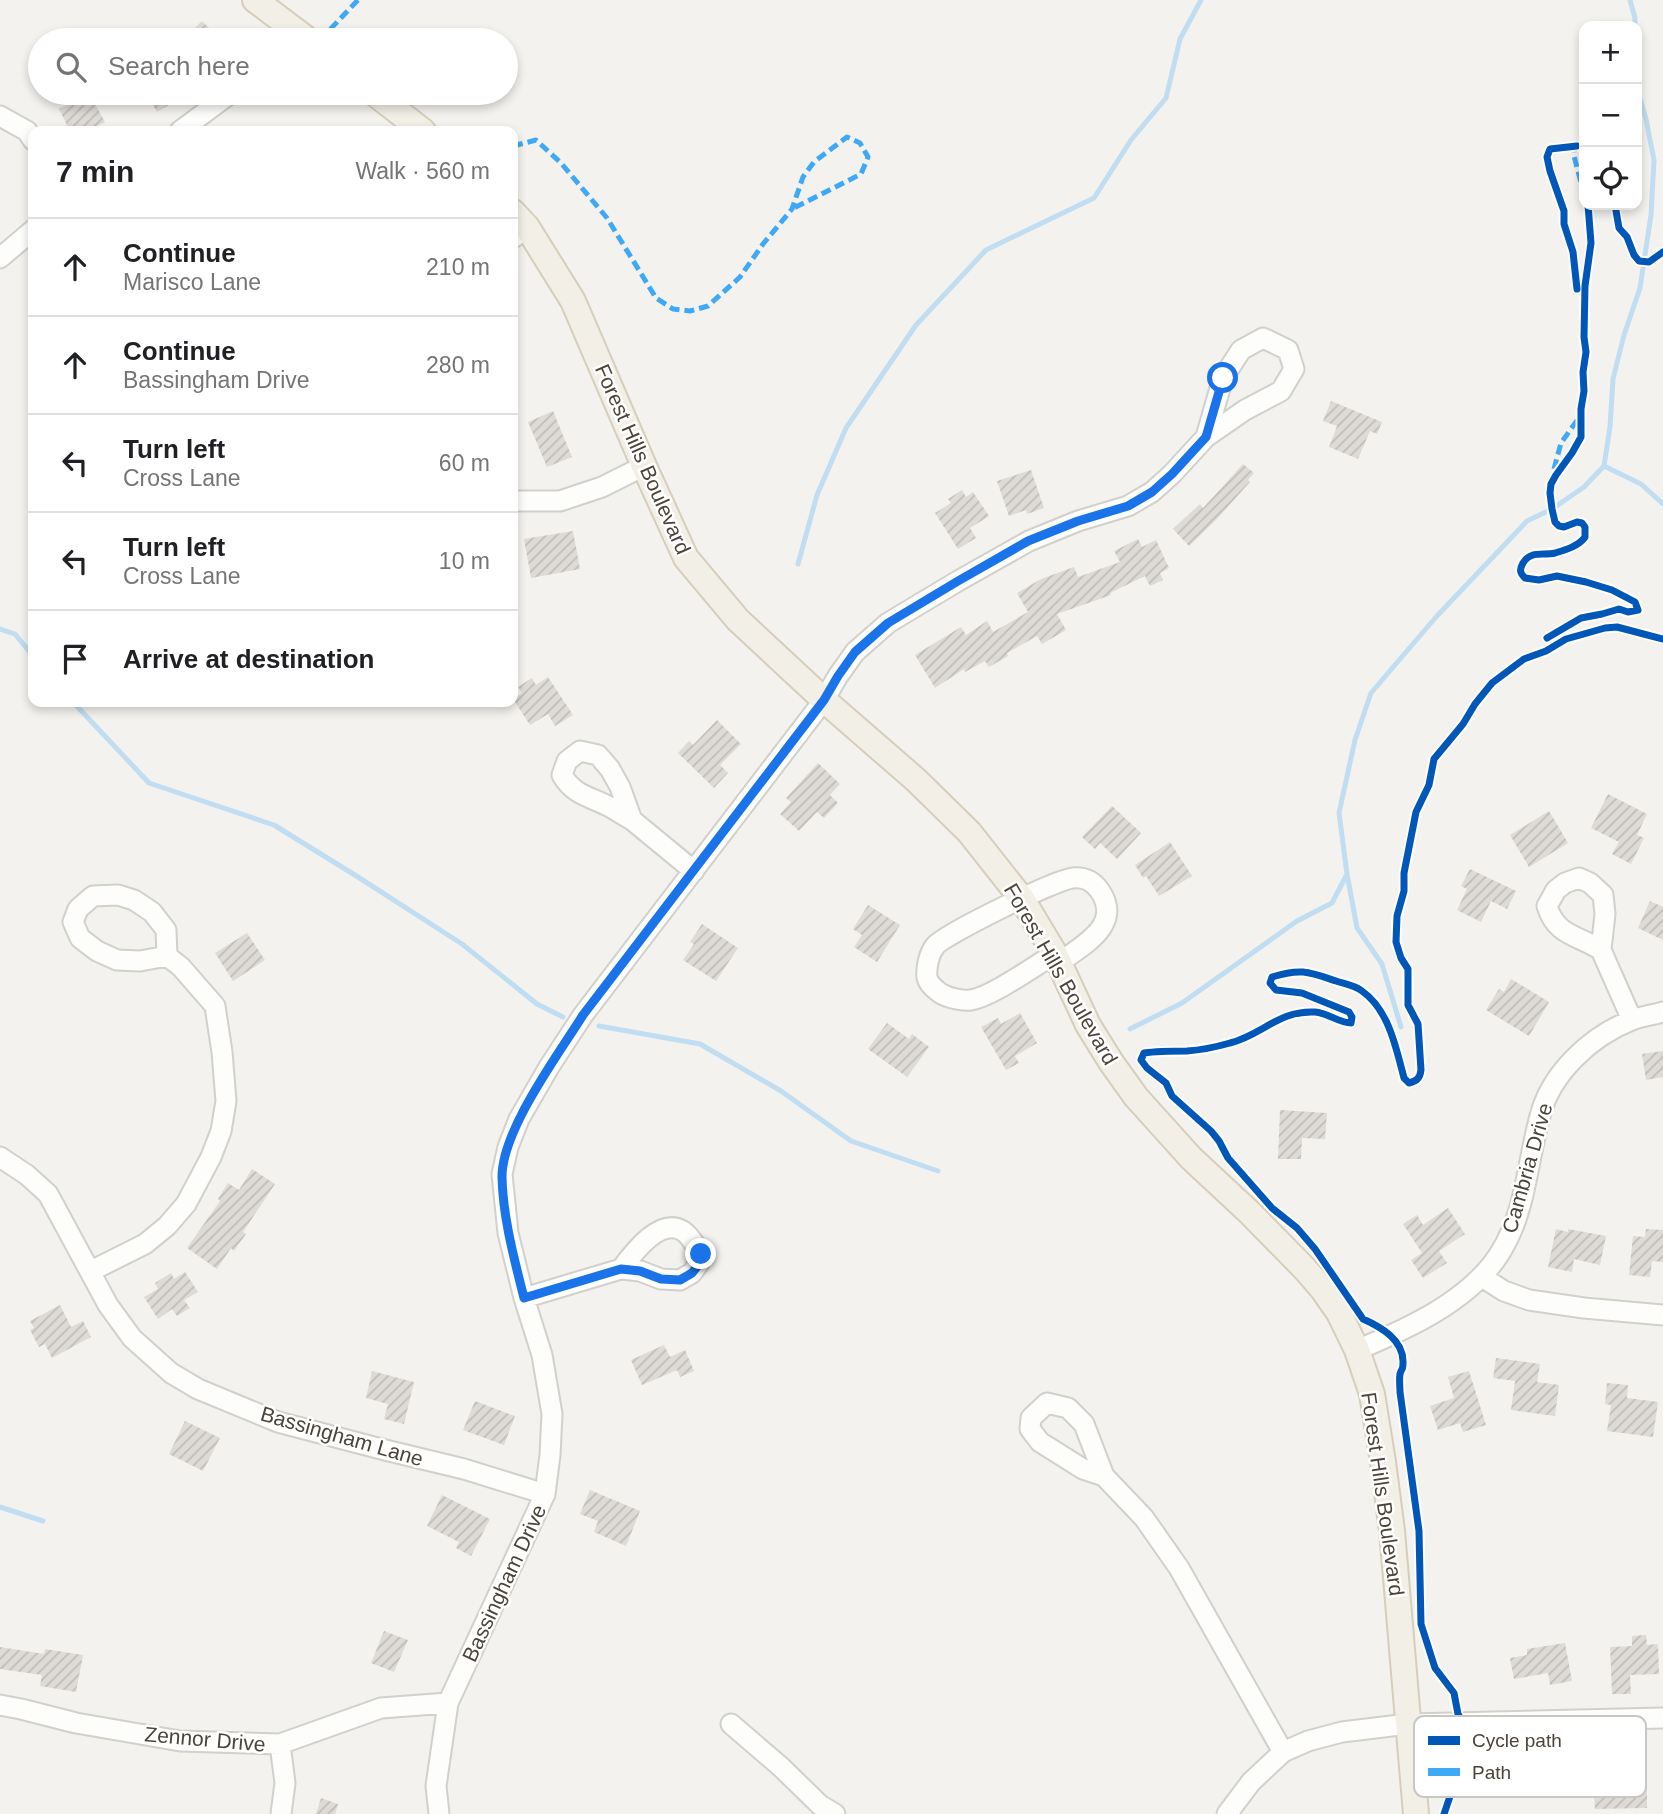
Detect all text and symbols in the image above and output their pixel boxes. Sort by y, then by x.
map controls [1579,21,1642,210]
button: + [1579,21,1642,84]
search box [28,28,518,105]
icon: search [52,48,90,86]
text: Search here [108,51,250,81]
button: − [1579,84,1642,147]
button: locate [1579,147,1642,210]
text: 7 min [56,155,134,188]
text: Walk · 560 m [355,158,490,184]
text: Continue [123,238,236,268]
icon: ahead [56,248,94,286]
text: 210 m [426,254,490,280]
text: Marisco Lane [123,269,261,295]
text: Continue [123,336,236,366]
icon: ahead [56,346,94,384]
text: 280 m [426,352,490,378]
street label: Forest Hills Boulevard [591,360,695,558]
route start [1207,362,1238,393]
text: Bassingham Drive [123,367,310,393]
text: Turn left [123,434,225,464]
icon: left [56,444,94,482]
text: 60 m [439,450,490,476]
text: Cross Lane [123,465,241,491]
text: Turn left [123,532,225,562]
icon: left [56,542,94,580]
text: 10 m [439,548,490,574]
text: Cross Lane [123,563,241,589]
icon: arrive [56,640,94,678]
text: Arrive at destination [123,644,374,674]
street label: Forest Hills Boulevard [1000,879,1122,1069]
street label: Cambria Drive [1497,1100,1557,1236]
route end [685,1238,716,1269]
street label: Forest Hills Boulevard [1357,1391,1409,1597]
street label: Bassingham Lane [258,1402,426,1470]
street label: Bassingham Drive [458,1501,550,1665]
legend [1414,1716,1646,1797]
street label: Zennor Drive [144,1722,266,1756]
text: Cycle path [1472,1730,1562,1751]
text: Path [1472,1762,1511,1783]

